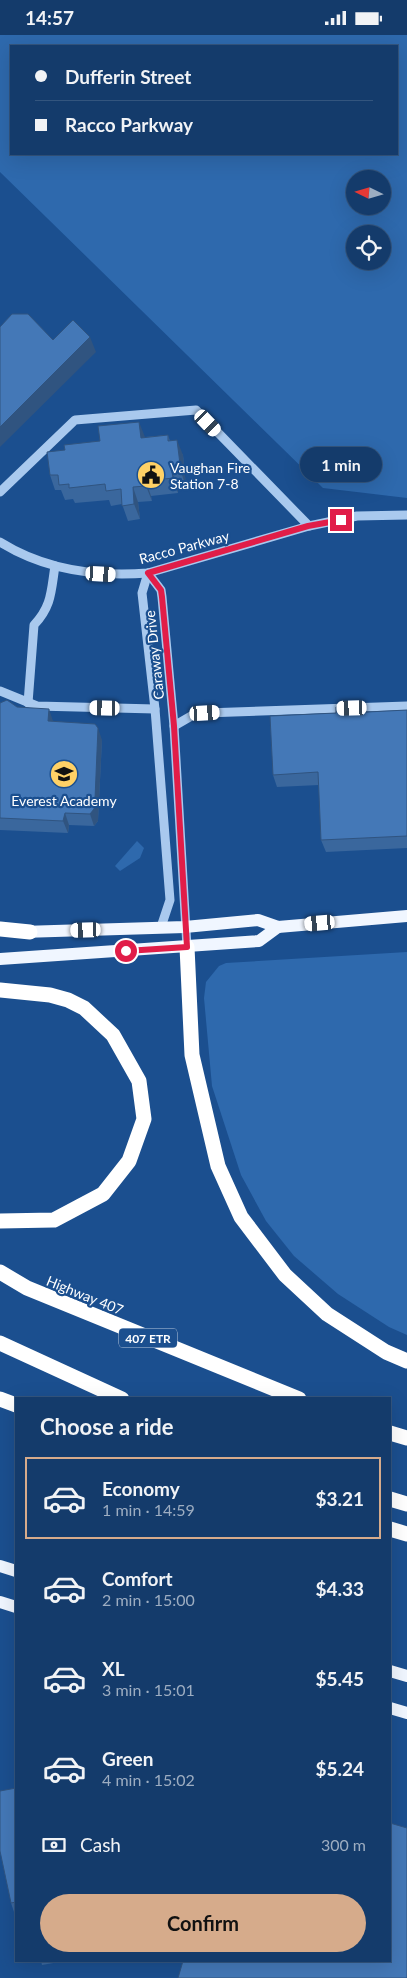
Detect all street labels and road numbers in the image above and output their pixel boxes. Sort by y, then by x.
street label: Racco Parkway [137,527,232,567]
street label: Caraway Drive [141,609,167,701]
street label: Highway 407 [44,1272,126,1318]
road number: 407 ETR [119,1329,177,1347]

